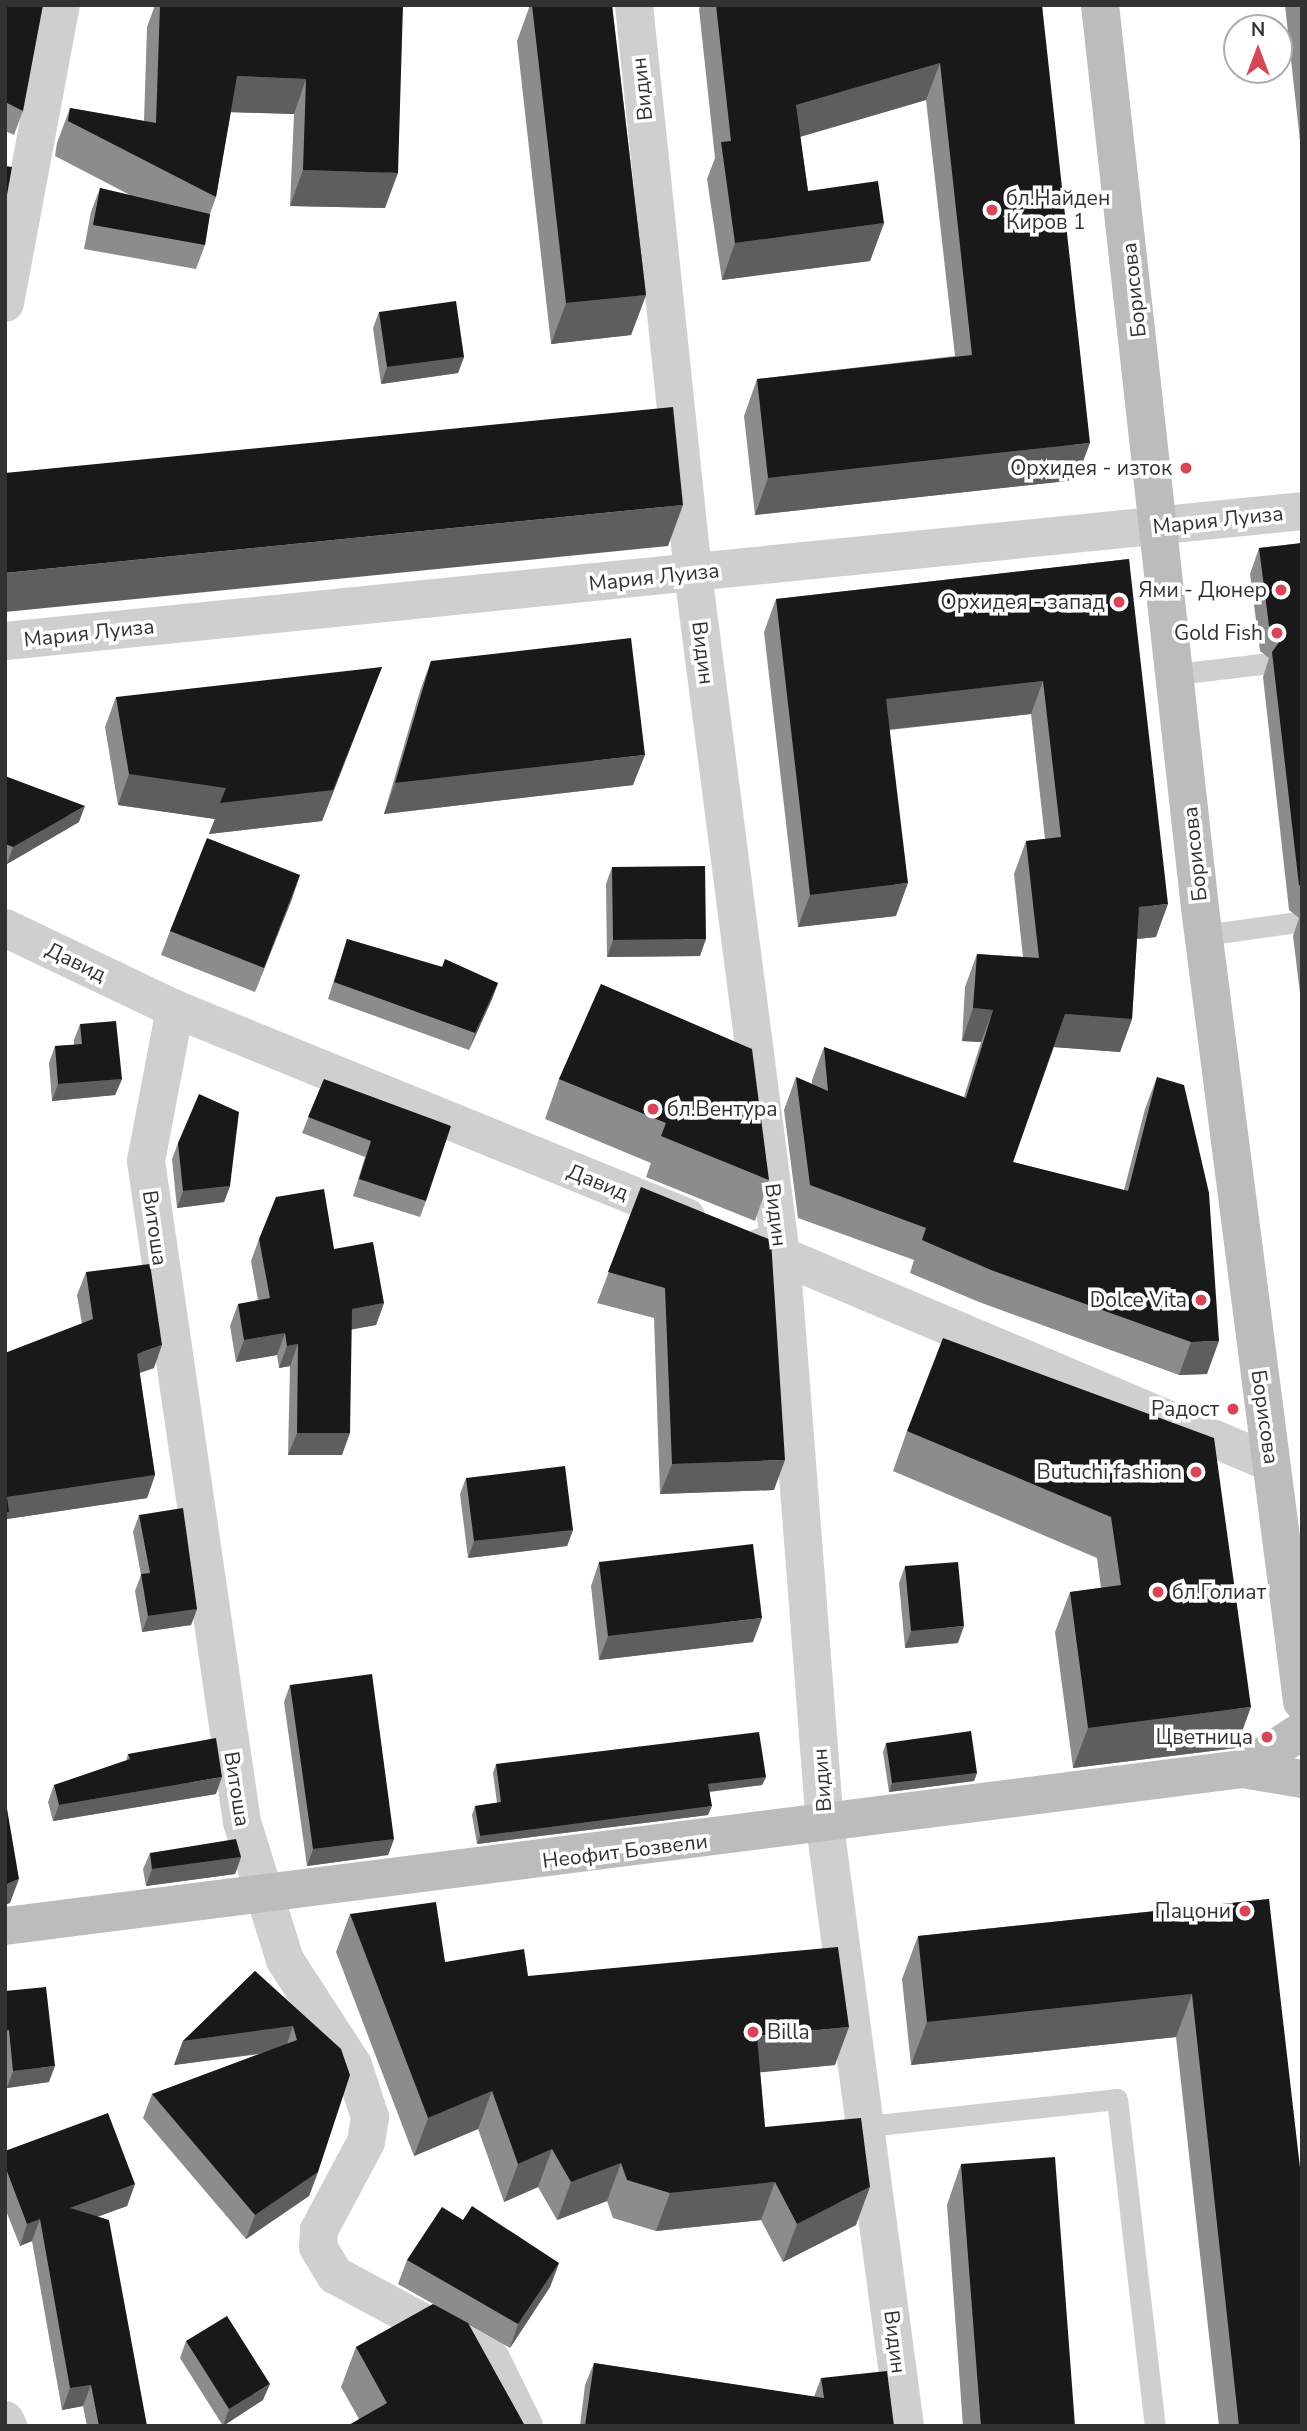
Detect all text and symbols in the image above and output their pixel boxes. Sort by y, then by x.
north arrow [1223,14,1293,84]
text: N [1251,17,1265,43]
street label: Видин [626,56,658,122]
place label: бл.Найден Киров 1 [1006,185,1110,235]
marker: бл.Найден Киров 1 [984,202,1000,218]
street label: Борисова [1116,241,1152,339]
place label: Орхидея - изток [1010,455,1172,481]
marker: Орхидея - изток [1178,460,1194,476]
street label: Мария Луиза [1151,501,1285,539]
street label: Мария Луиза [587,558,721,596]
place label: Ями - Дюнер [1138,577,1267,603]
marker: Ями - Дюнер [1273,582,1289,598]
place label: Орхидея - запад [941,589,1105,615]
marker: Орхидея - запад [1111,594,1127,610]
street label: Мария Луиза [22,614,156,652]
street label: Видин [687,620,719,686]
place label: Gold Fish [1174,620,1263,646]
marker: Gold Fish [1269,625,1285,641]
street label: Борисова [1177,805,1213,903]
street label: Давид [42,937,110,987]
place label: бл.Вентура [667,1096,778,1122]
marker: бл.Вентура [645,1101,661,1117]
street label: Давид [564,1158,632,1206]
street label: Видин [760,1182,792,1248]
street label: Витоша [137,1189,173,1267]
place label: Dolce Vita [1090,1287,1187,1313]
marker: Dolce Vita [1193,1292,1209,1308]
street label: Борисова [1246,1368,1284,1466]
place label: Радост [1151,1396,1219,1422]
marker: Радост [1225,1401,1241,1417]
place label: Butuchi fashion [1036,1459,1182,1485]
marker: Butuchi fashion [1188,1464,1204,1480]
place label: бл.Голиат [1172,1579,1266,1605]
marker: бл.Голиат [1150,1584,1166,1600]
place label: Цветница [1156,1724,1253,1750]
marker: Цветница [1259,1729,1275,1745]
street label: Видин [807,1747,837,1813]
street label: Витоша [219,1750,255,1828]
street label: Неофит Бозвели [541,1828,709,1874]
place label: Пацони [1155,1898,1231,1924]
marker: Пацони [1237,1903,1253,1919]
place label: Billa [767,2019,810,2045]
marker: Billa [745,2024,761,2040]
street label: Видин [879,2309,911,2375]

